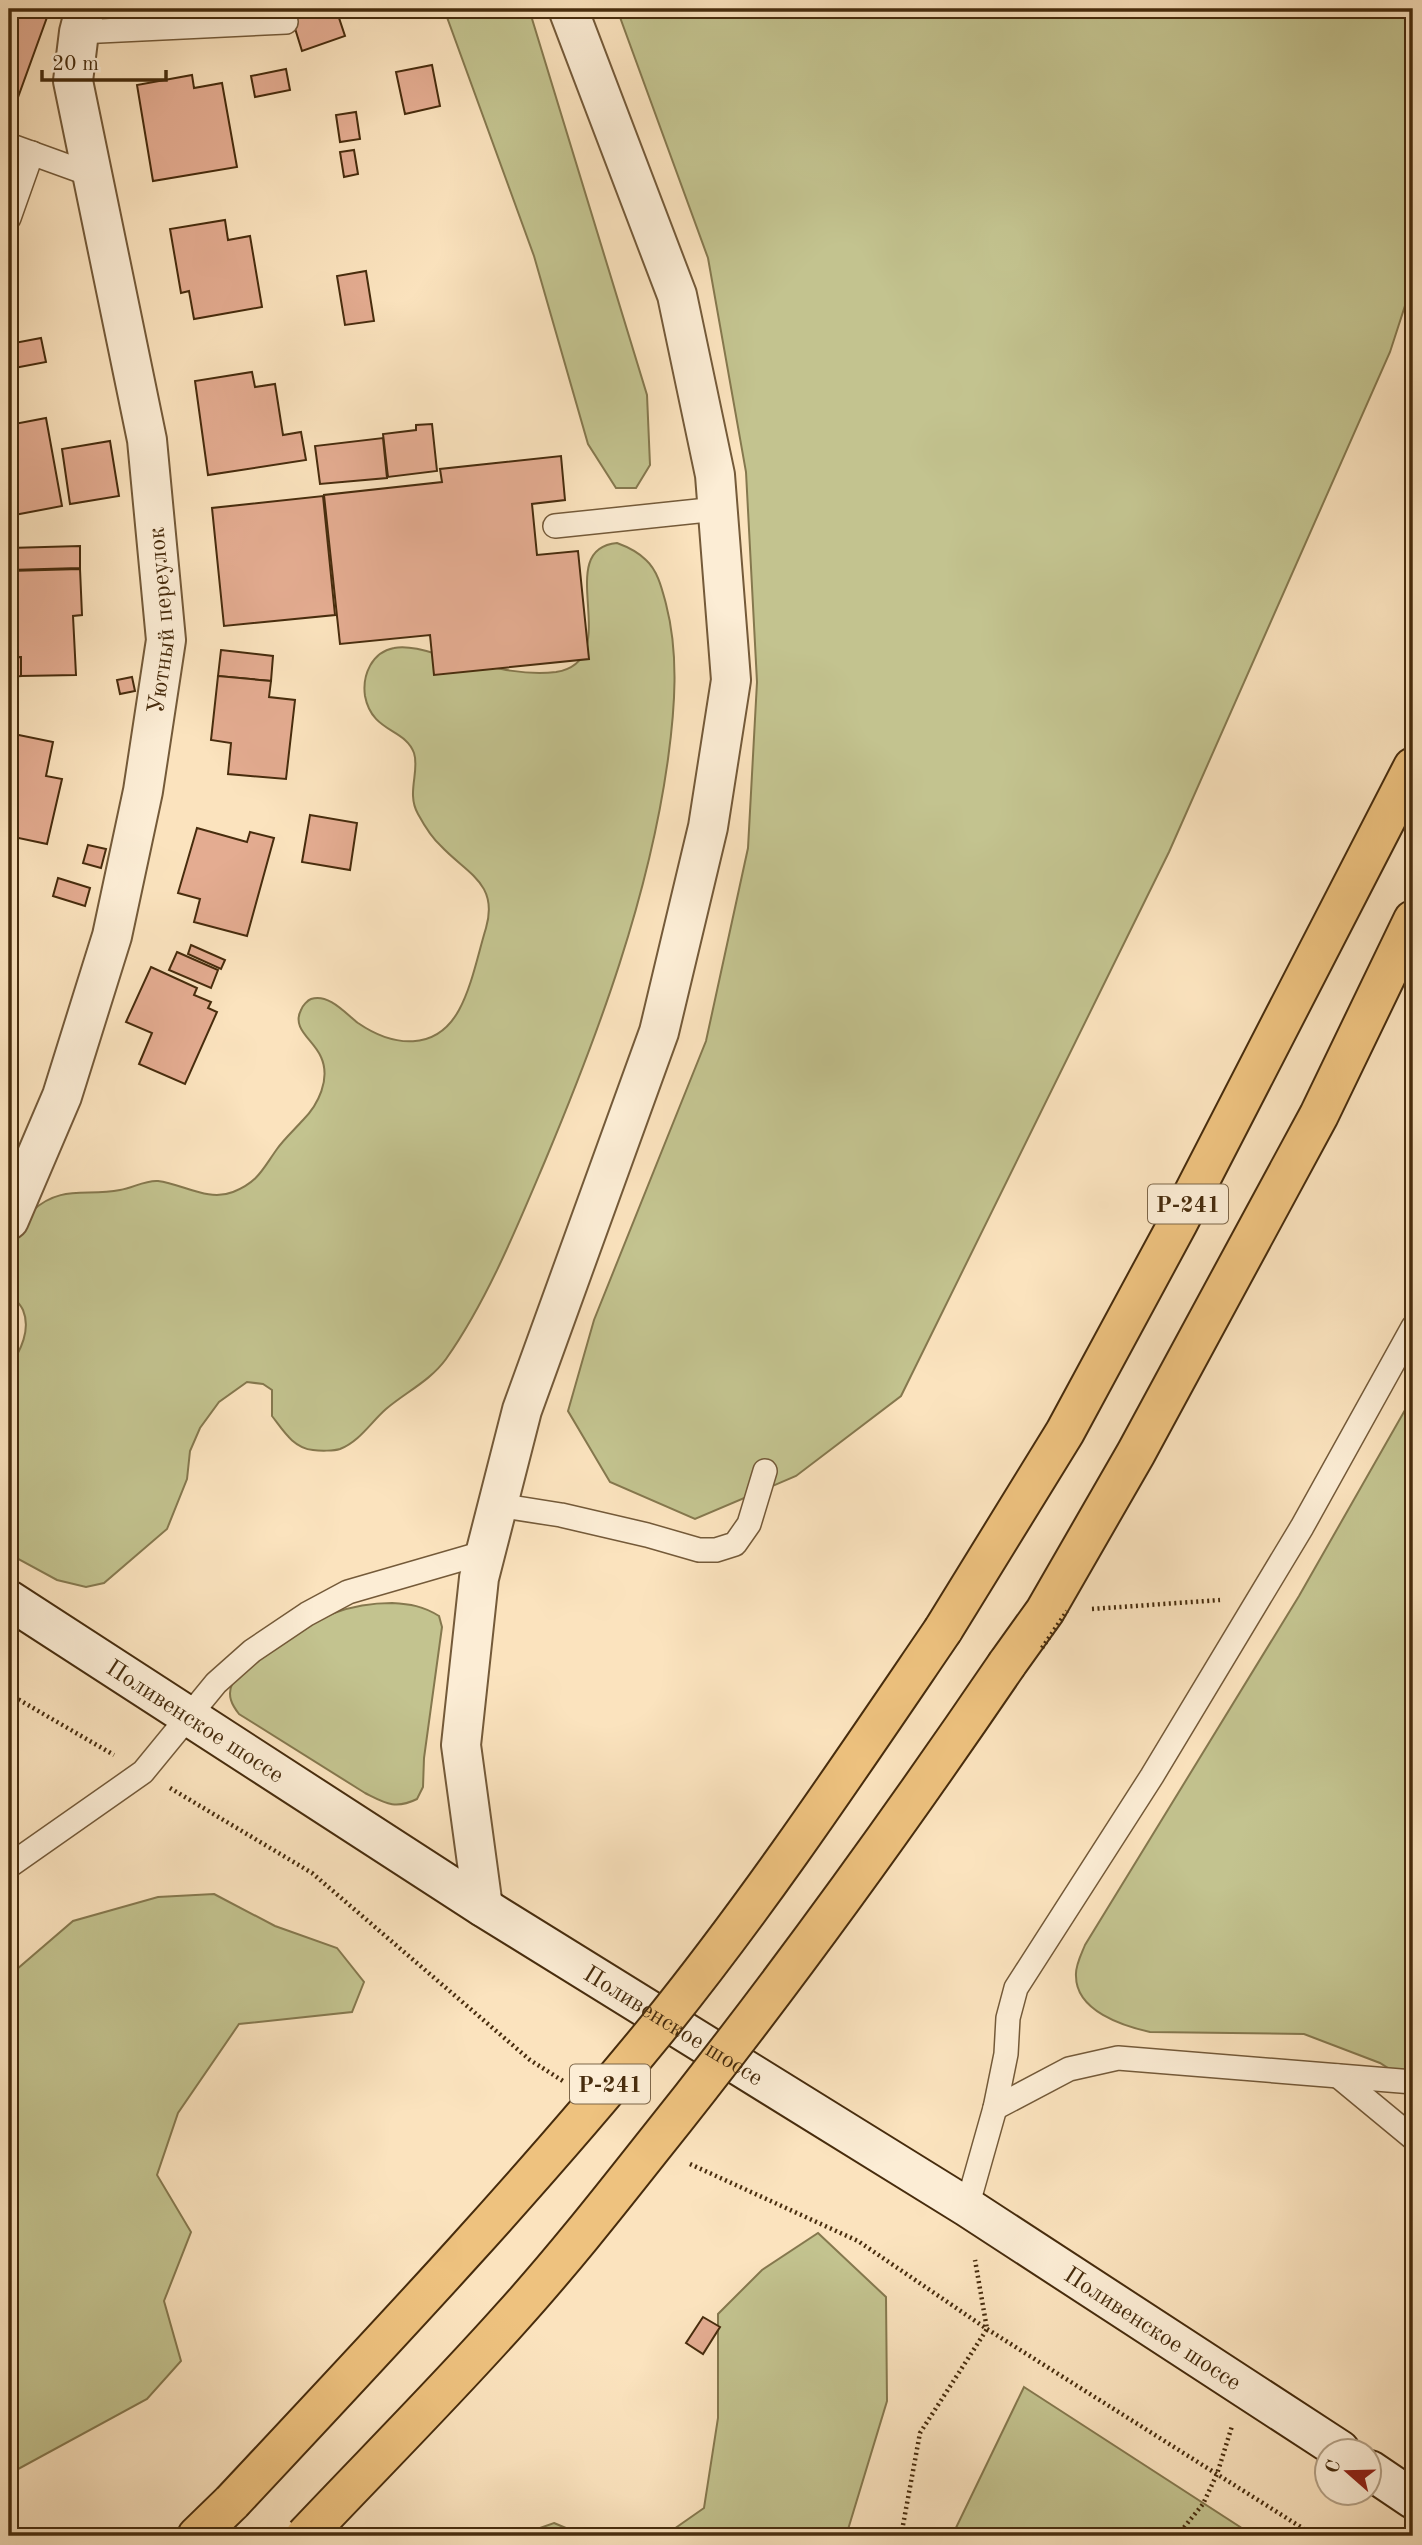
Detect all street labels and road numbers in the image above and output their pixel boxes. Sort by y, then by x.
street label: Уютный переулок [145,526,180,716]
road number: Р-241 [1148,1184,1228,1224]
street label: Поливенское шоссе [101,1656,287,1788]
street label: Поливенское шоссе [579,1962,766,2091]
road number: Р-241 [570,2064,650,2104]
street label: Поливенское шоссе [1059,2263,1245,2396]

